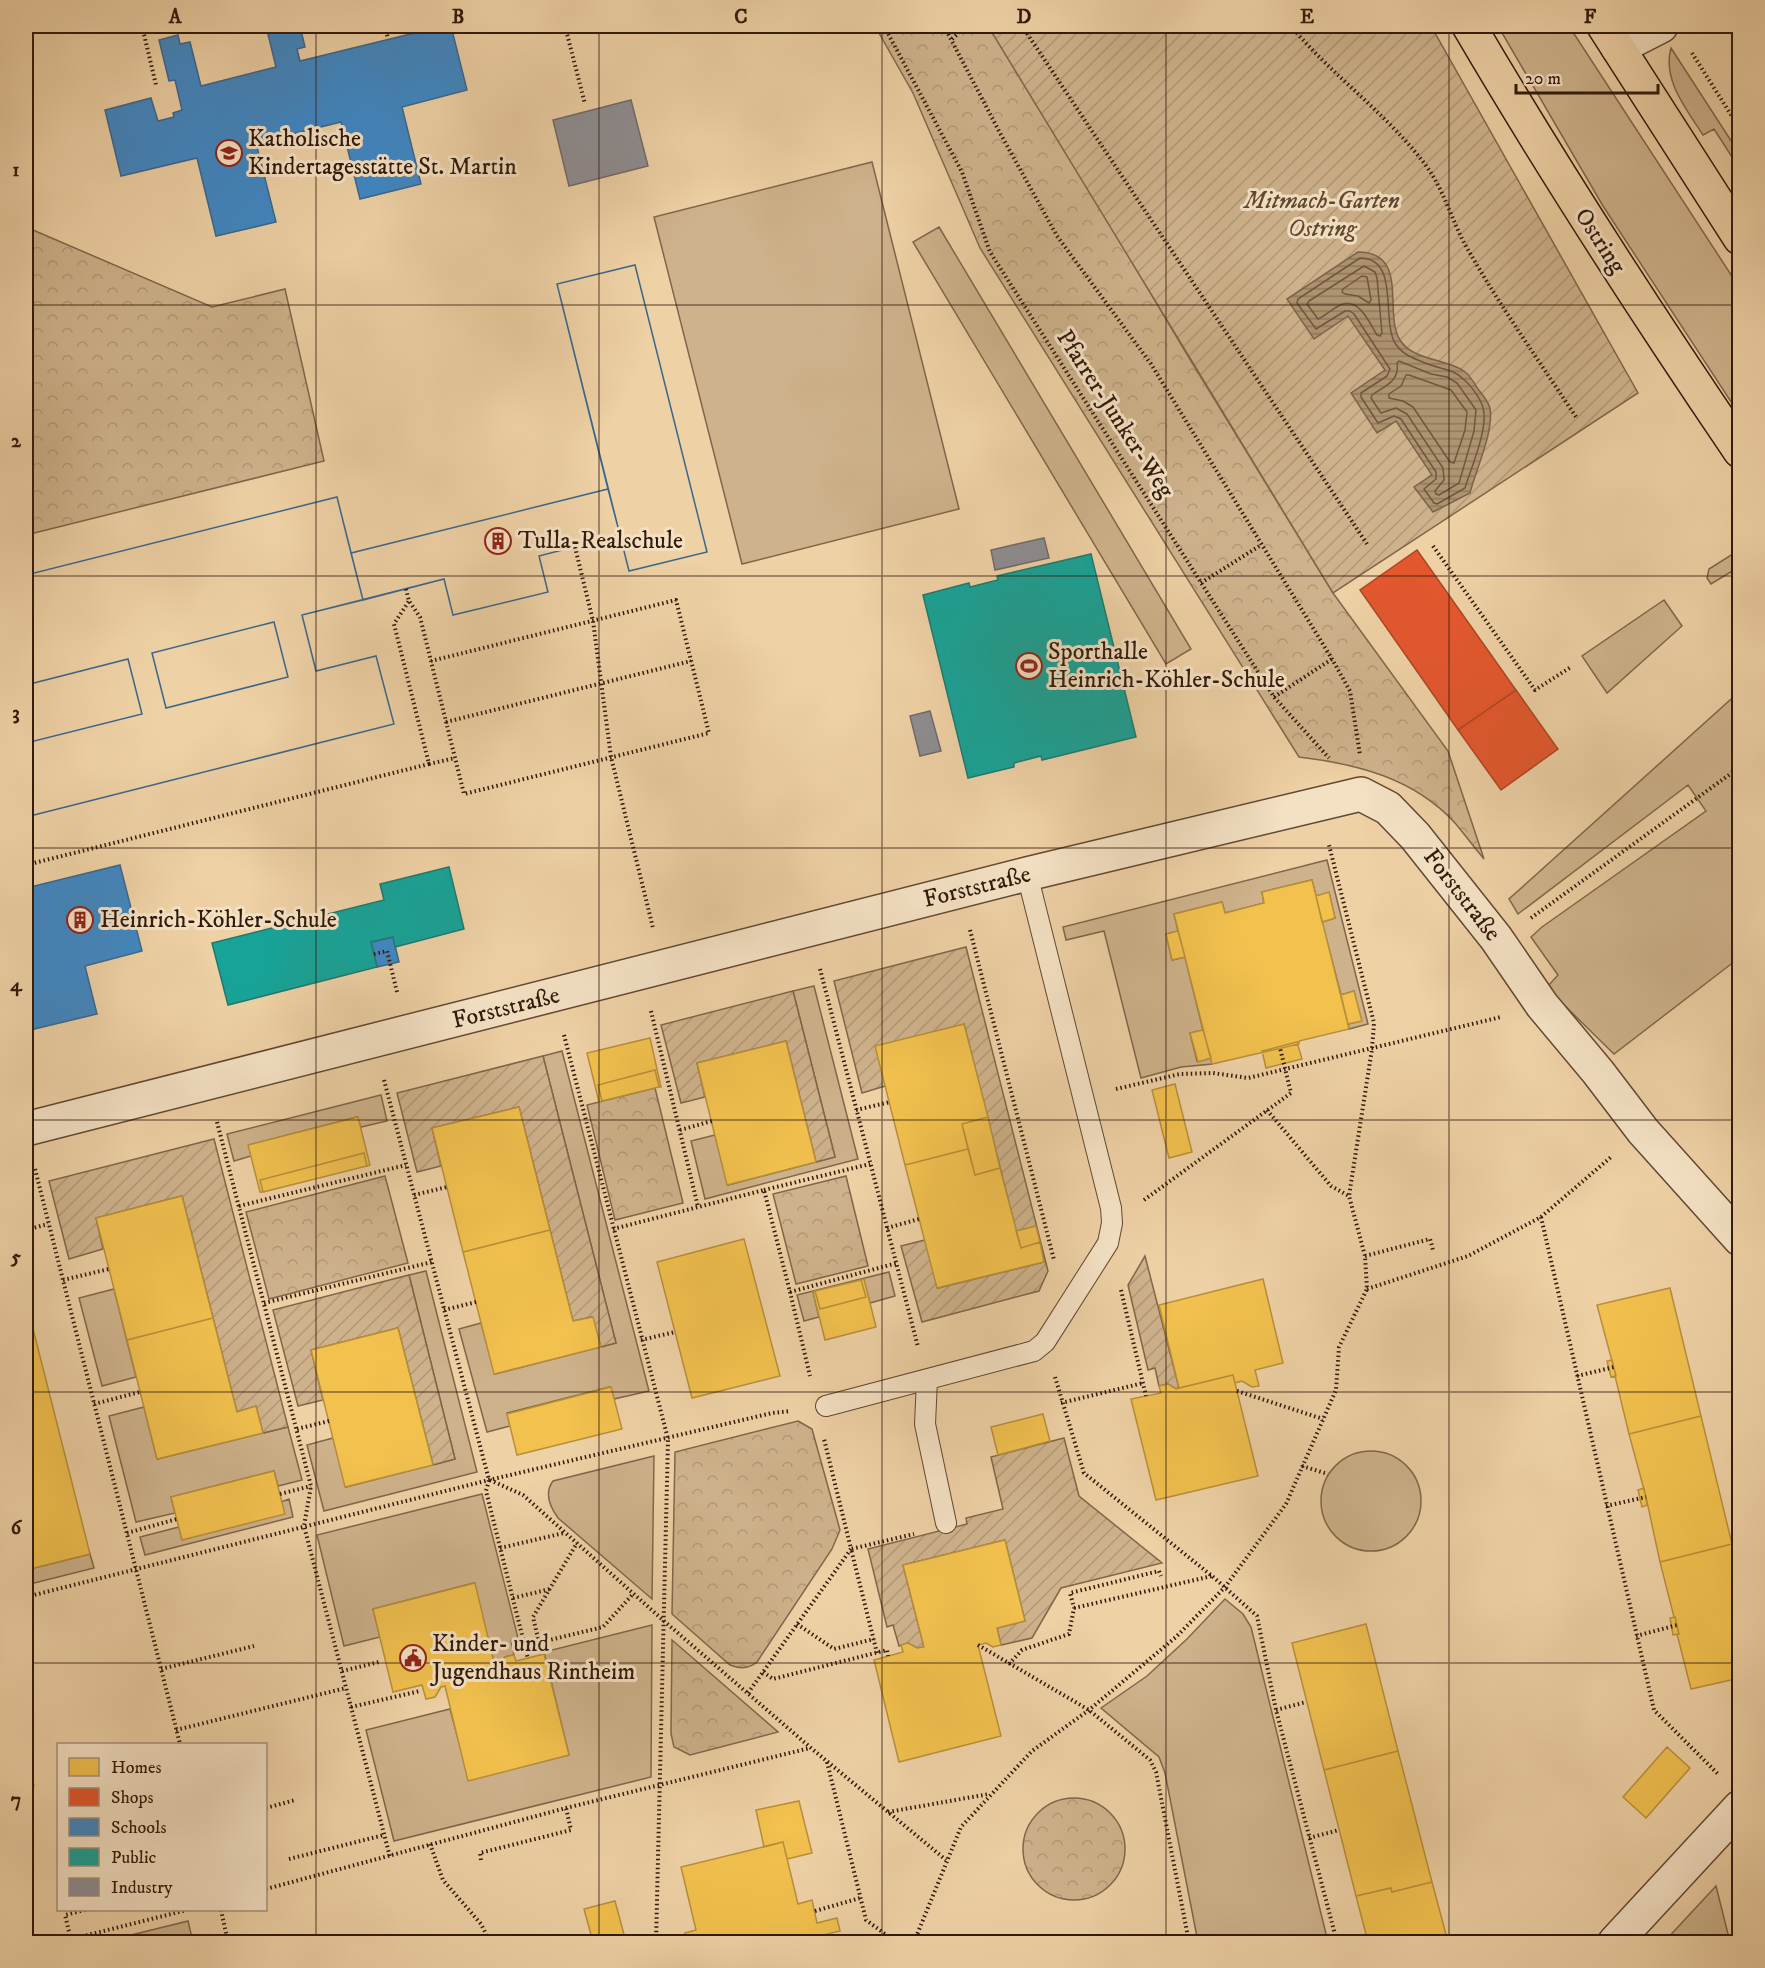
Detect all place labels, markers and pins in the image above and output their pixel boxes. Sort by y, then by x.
place label: Katholische Kindertagesstätte St. Martin [248,124,517,182]
school or university icon: Katholische Kindertagesstätte St. Martin [214,138,244,168]
building icon: Tulla-Realschule [483,526,513,556]
place label: Tulla-Realschule [518,526,683,556]
place label: Sporthalle Heinrich-Köhler-Schule [1048,637,1285,695]
sports icon: Sporthalle Heinrich-Köhler-Schule [1014,651,1044,681]
building icon: Heinrich-Köhler-Schule [65,905,95,935]
place label: Heinrich-Köhler-Schule [100,905,337,935]
place label: Kinder- und Jugendhaus Rintheim [430,1629,635,1687]
public building icon: Kinder- und Jugendhaus Rintheim [398,1643,428,1673]

